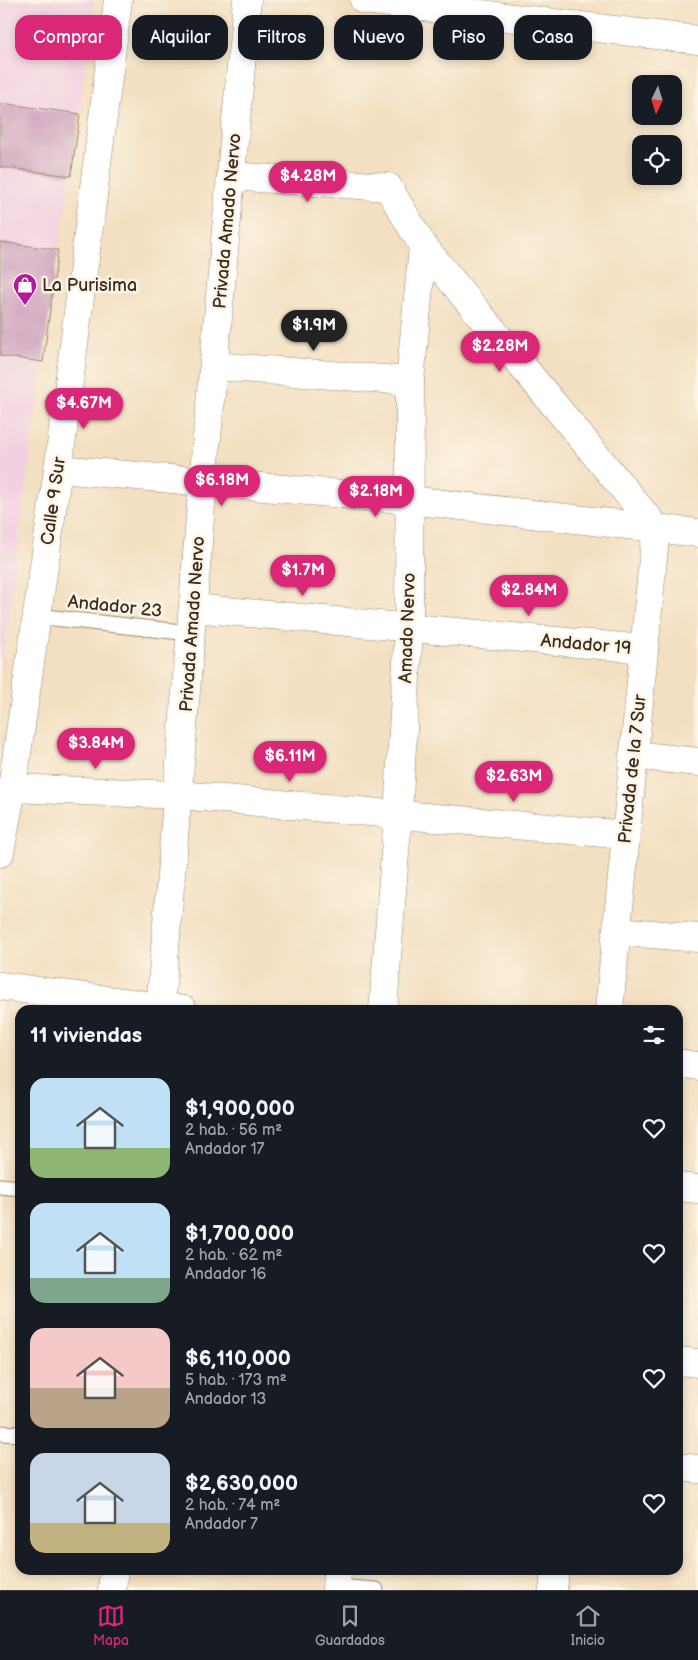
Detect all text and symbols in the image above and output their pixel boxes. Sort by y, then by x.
chip: Comprar [15,15,122,60]
chip: Alquilar [132,15,228,60]
chip: Filtros [238,15,324,60]
chip: Nuevo [334,15,423,60]
chip: Piso [433,15,504,60]
chip: Casa [514,15,592,60]
north arrow [632,75,682,125]
map controls [632,75,682,185]
street label: Privada Amado Nervo [209,132,246,310]
button: locate [632,135,682,185]
pin: $4.28M [267,160,349,203]
text: $4.28M [280,167,336,186]
shop icon: La Purisima [12,272,38,306]
place label: La Purisima [42,275,137,296]
pin: $1.9M [279,310,349,352]
text: $1.9M [292,316,336,335]
pin: $2.28M [459,330,541,373]
text: $2.28M [472,337,528,356]
pin: $4.67M [43,388,125,430]
text: $4.67M [56,394,112,413]
street label: Calle 9 Sur [37,455,70,546]
pin: $6.18M [181,464,263,507]
text: $6.18M [195,471,249,490]
pin: $2.18M [335,476,417,518]
text: $2.18M [349,482,403,501]
street label: Privada Amado Nervo [176,535,209,713]
pin: $1.7M [268,554,338,597]
text: $1.7M [281,561,325,580]
street label: Amado Nervo [395,572,420,684]
pin: $2.84M [488,574,570,617]
text: $2.84M [501,581,557,600]
street label: Andador 23 [67,591,163,622]
street label: Andador 19 [540,630,632,659]
street label: Privada de la 7 Sur [614,693,651,844]
pin: $3.84M [55,728,137,770]
text: $3.84M [68,734,124,753]
pin: $6.11M [249,740,331,783]
text: $6.11M [264,747,316,766]
pin: $2.63M [473,760,555,803]
text: $2.63M [486,767,542,786]
icon: filters [640,1021,668,1049]
text: 11 viviendas [30,1023,142,1048]
text: $1,900,000 [185,1096,295,1121]
icon: home [70,1098,130,1158]
icon: heart [640,1114,668,1142]
text: 2 hab. · 56 m² [185,1121,282,1140]
text: Andador 17 [185,1140,264,1159]
text: $1,700,000 [185,1221,294,1246]
icon: home [70,1223,130,1283]
icon: heart [640,1239,668,1267]
text: 2 hab. · 62 m² [185,1246,282,1265]
text: Andador 16 [185,1265,266,1284]
text: $6,110,000 [185,1346,291,1371]
icon: home [70,1348,130,1408]
icon: heart [640,1364,668,1392]
text: 5 hab. · 173 m² [185,1371,287,1390]
text: Andador 13 [185,1390,266,1409]
text: $2,630,000 [185,1471,298,1496]
icon: home [70,1473,130,1533]
icon: heart [640,1489,668,1517]
text: 2 hab. · 74 m² [185,1496,280,1515]
text: Andador 7 [185,1515,258,1534]
tab: Mapa [93,1602,129,1649]
tab: Guardados [315,1602,385,1649]
tab: Inicio [571,1602,605,1649]

